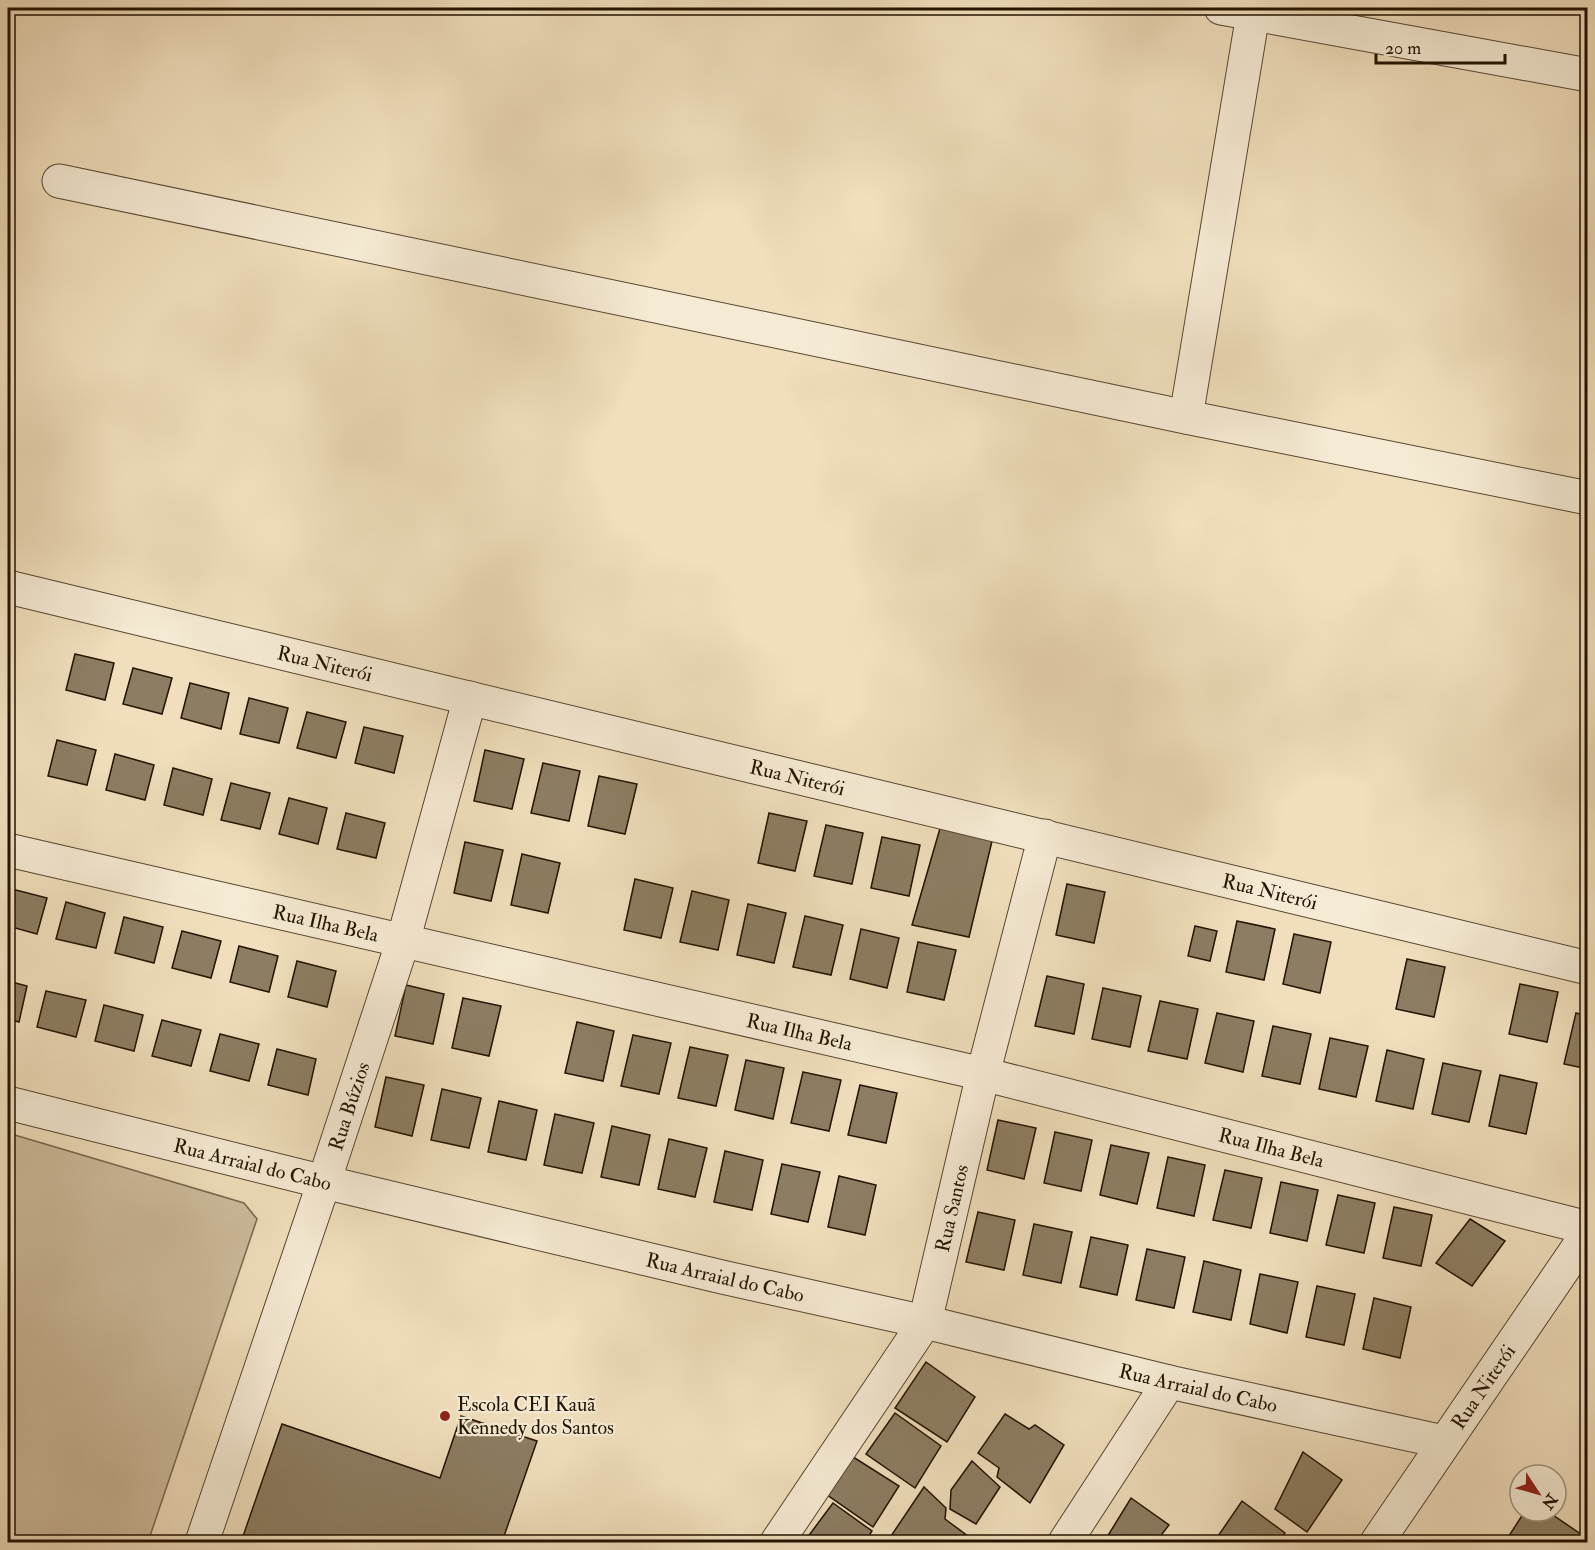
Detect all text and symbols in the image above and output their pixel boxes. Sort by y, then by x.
scale bar [1376,27,1505,65]
text: 20 m [1385,37,1421,60]
street label: Rua Niterói [275,640,375,687]
street label: Rua Niterói [747,754,847,801]
street label: Rua Niterói [1220,868,1320,915]
street label: Rua Ilha Bela [270,899,382,948]
street label: Rua Ilha Bela [744,1008,855,1057]
street label: Rua Búzios [323,1059,376,1154]
street label: Rua Ilha Bela [1216,1122,1327,1174]
street label: Rua Arraial do Cabo [171,1133,334,1196]
street label: Rua Santos [930,1162,974,1255]
street label: Rua Arraial do Cabo [643,1247,807,1308]
street label: Rua Niterói [1446,1340,1521,1434]
street label: Rua Arraial do Cabo [1116,1358,1280,1418]
place label: Escola CEI Kauã Kennedy dos Santos [457,1392,614,1440]
marker: Escola CEI Kauã Kennedy dos Santos [438,1409,452,1423]
north arrow [1508,1463,1568,1523]
text: N [1537,1489,1562,1513]

